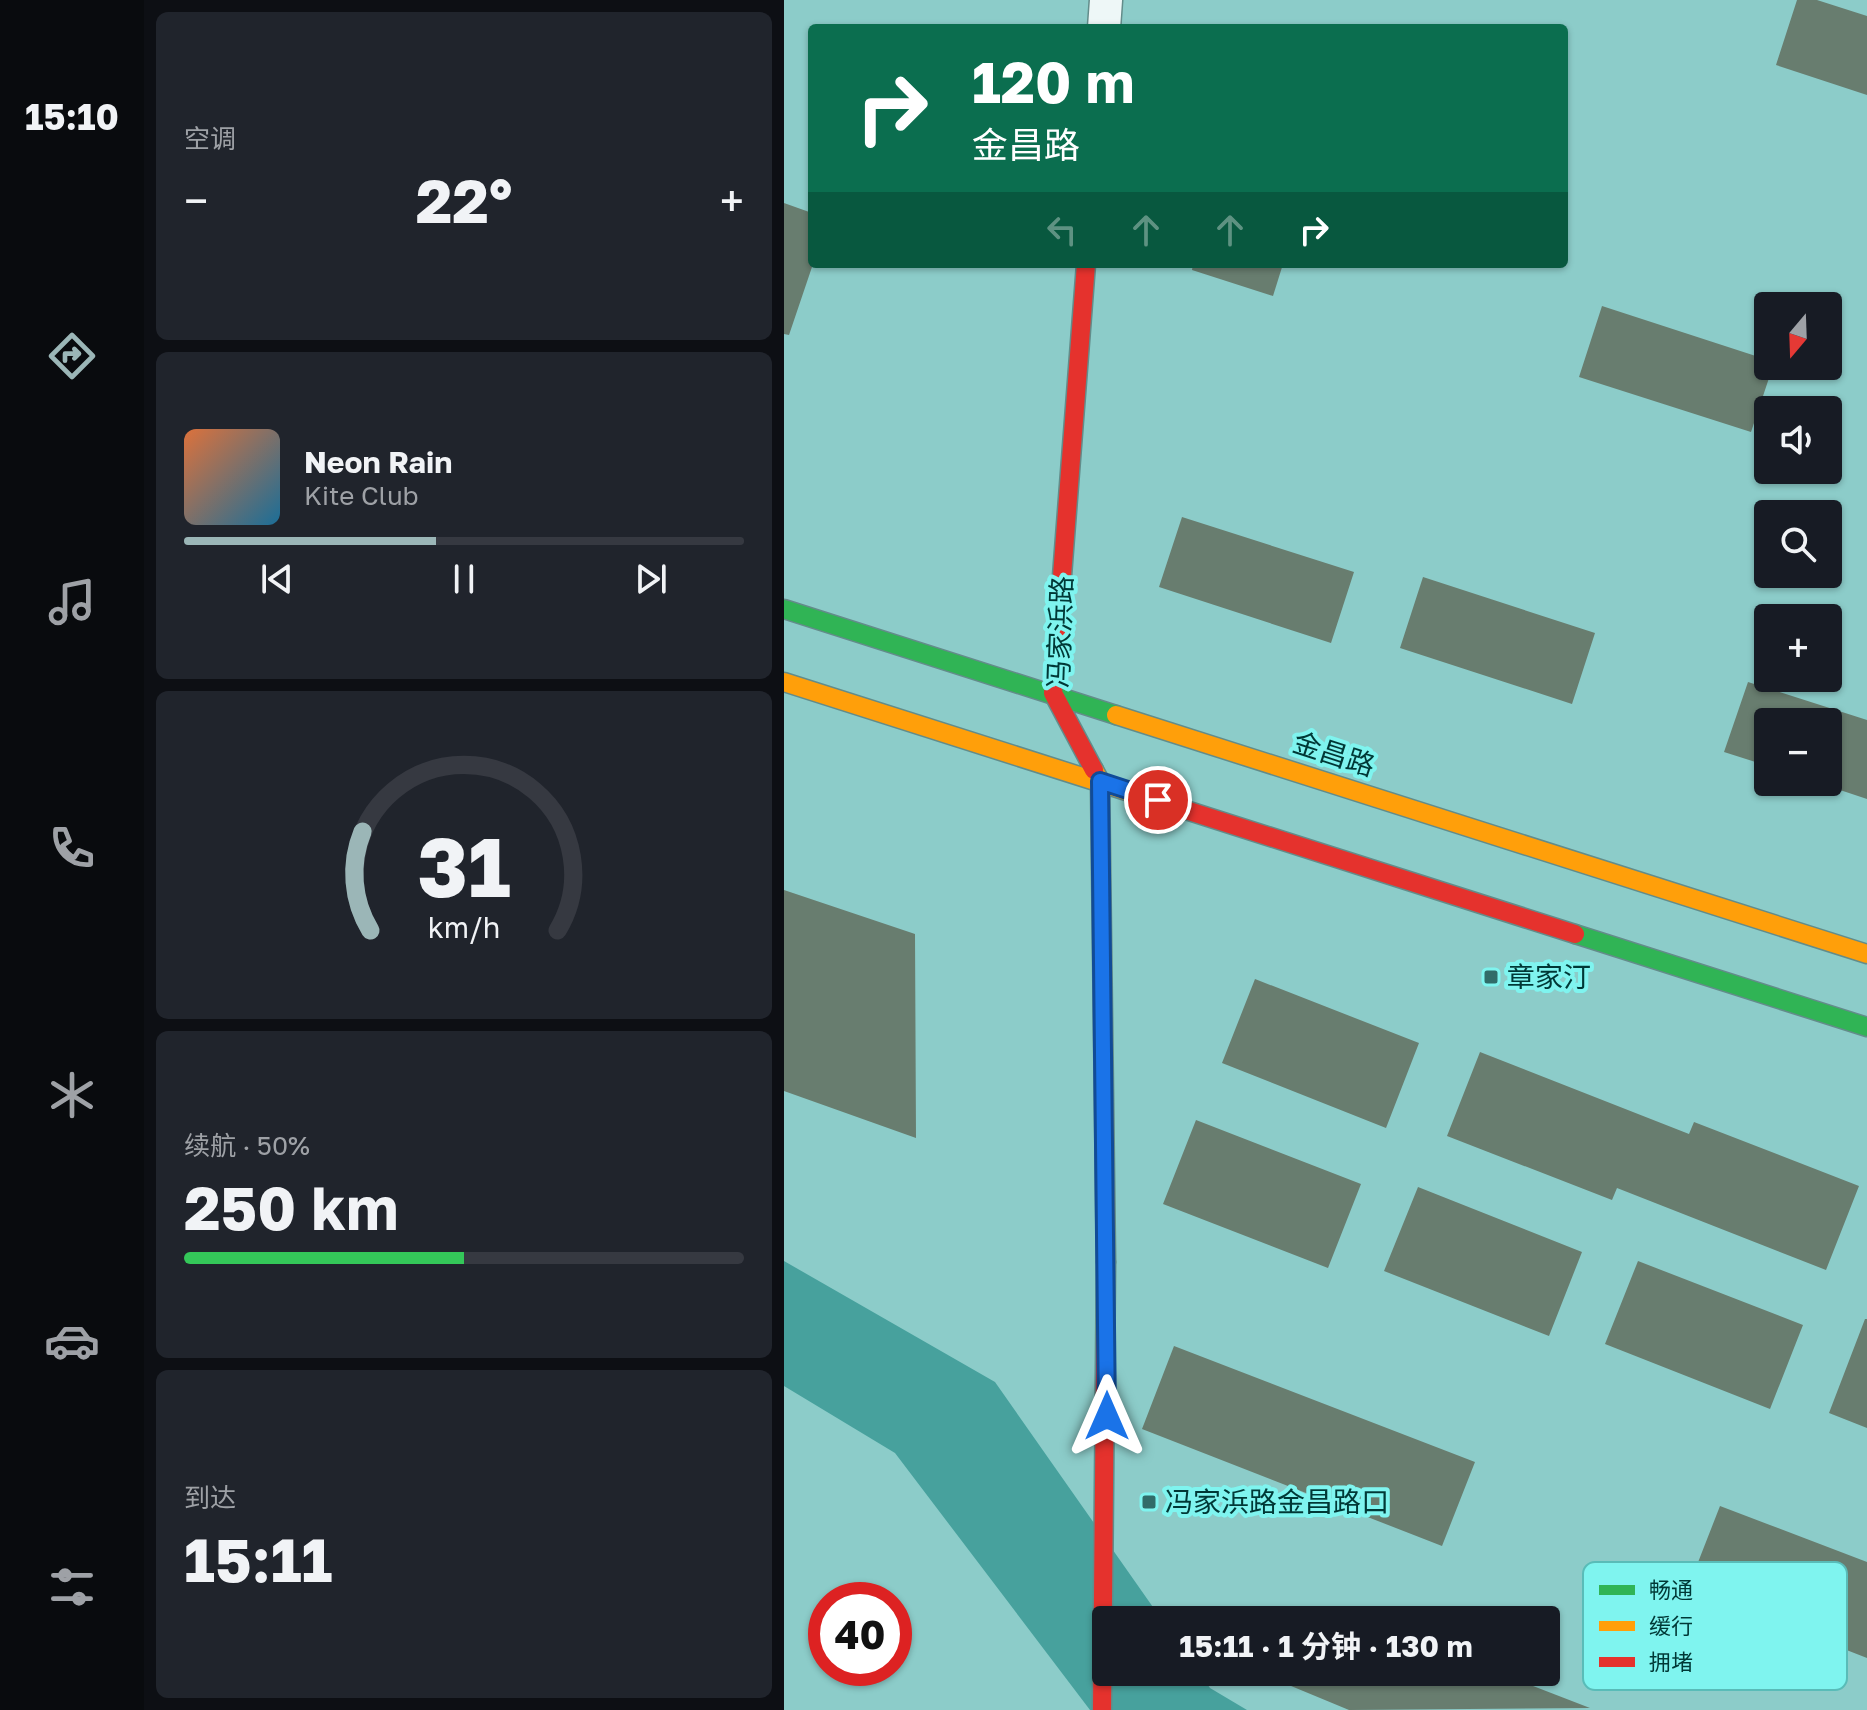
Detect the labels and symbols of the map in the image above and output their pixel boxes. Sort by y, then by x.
north arrow [1754,292,1842,380]
street label: 冯家浜路 [1041,575,1078,689]
street label: 金昌路 [1289,725,1379,782]
pin [1124,766,1192,834]
place label: 章家汀 [1507,960,1591,993]
marker: 章家汀 [1482,968,1500,986]
position arrow [1065,1374,1149,1458]
place label: 冯家浜路金昌路口 [1165,1485,1389,1518]
marker: 冯家浜路金昌路口 [1140,1493,1158,1511]
legend [1583,1562,1847,1690]
text: 畅通 [1649,1576,1693,1603]
speed limit sign: 40 [808,1582,912,1686]
text: 缓行 [1649,1612,1693,1639]
text: 拥堵 [1649,1648,1693,1675]

